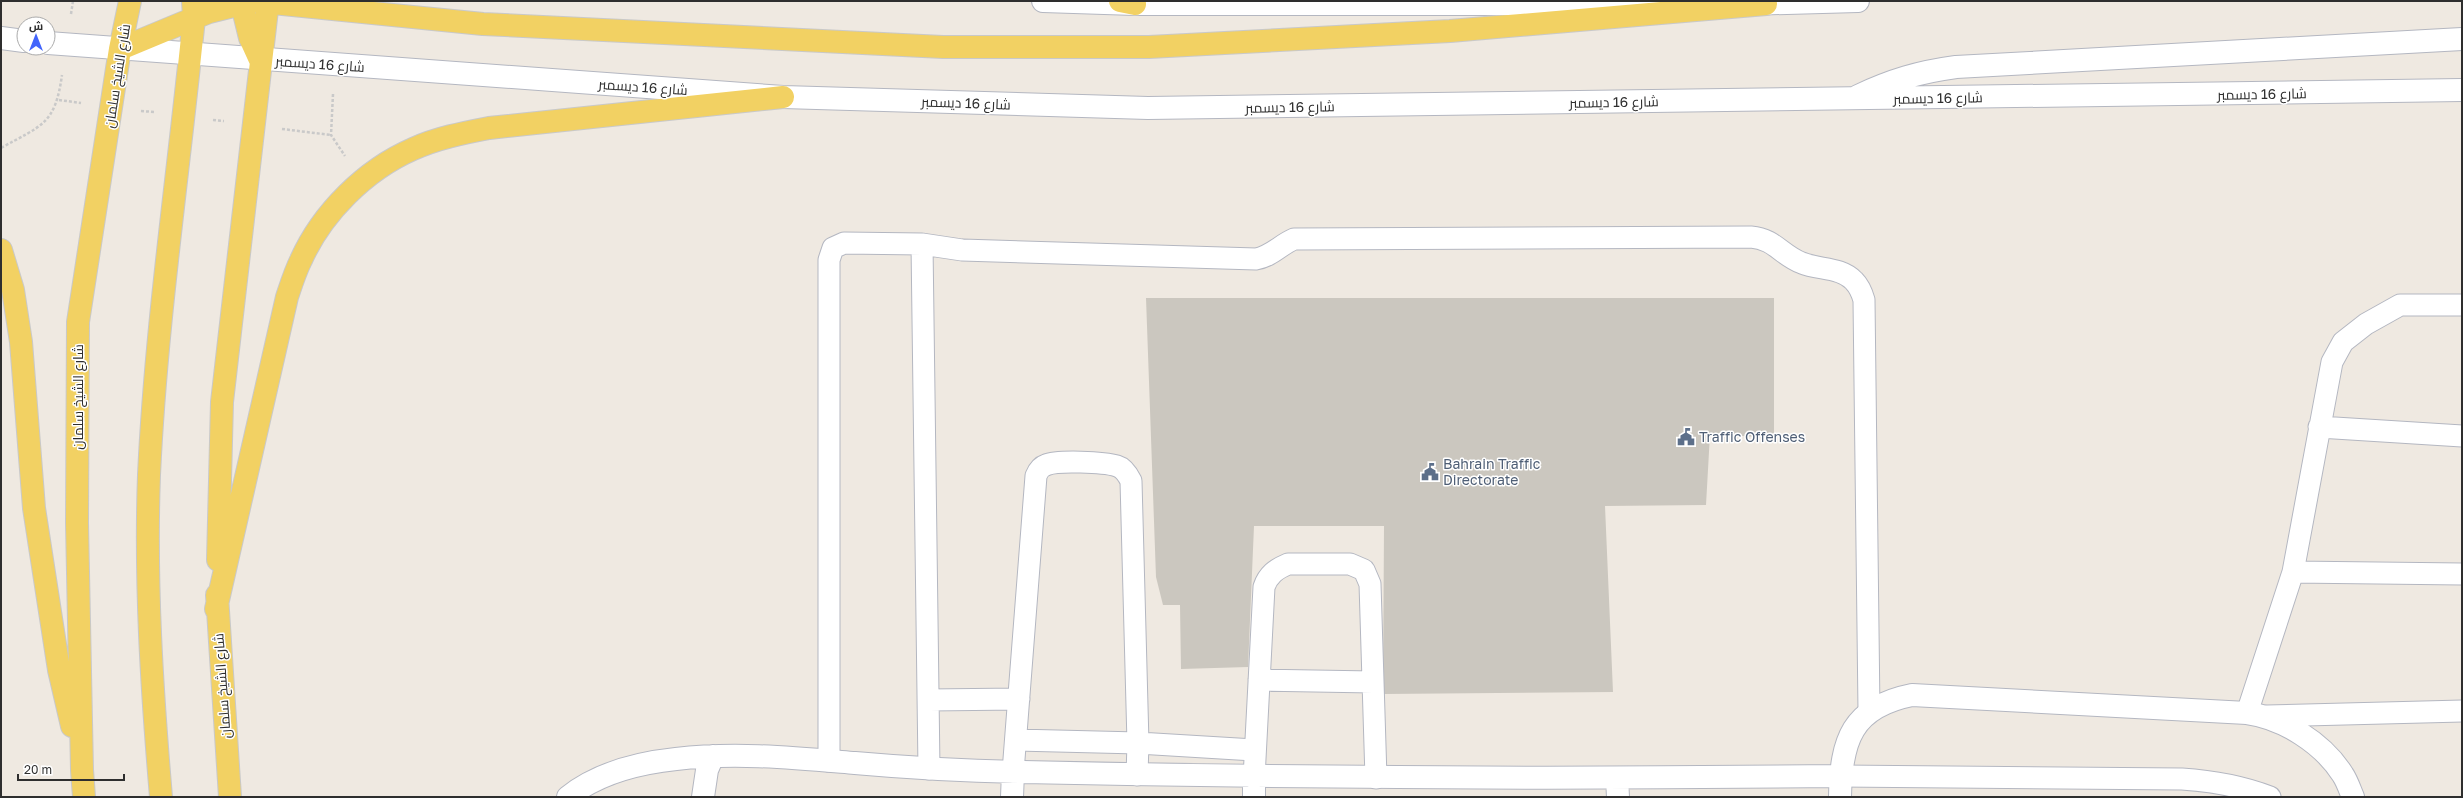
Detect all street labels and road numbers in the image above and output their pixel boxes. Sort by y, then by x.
street label: شارع الشيخ سلمان [100,23,134,129]
street label: شارع 16 ديسمبر [274,52,365,76]
street label: شارع 16 ديسمبر [597,75,688,99]
street label: شارع 16 ديسمبر [2216,84,2307,104]
street label: شارع 16 ديسمبر [1892,88,1983,108]
street label: شارع 16 ديسمبر [920,92,1011,114]
street label: شارع 16 ديسمبر [1568,92,1659,112]
street label: شارع 16 ديسمبر [1244,97,1335,117]
street label: شارع الشيخ سلمان [69,344,87,450]
street label: شارع الشيخ سلمان [209,633,235,739]

